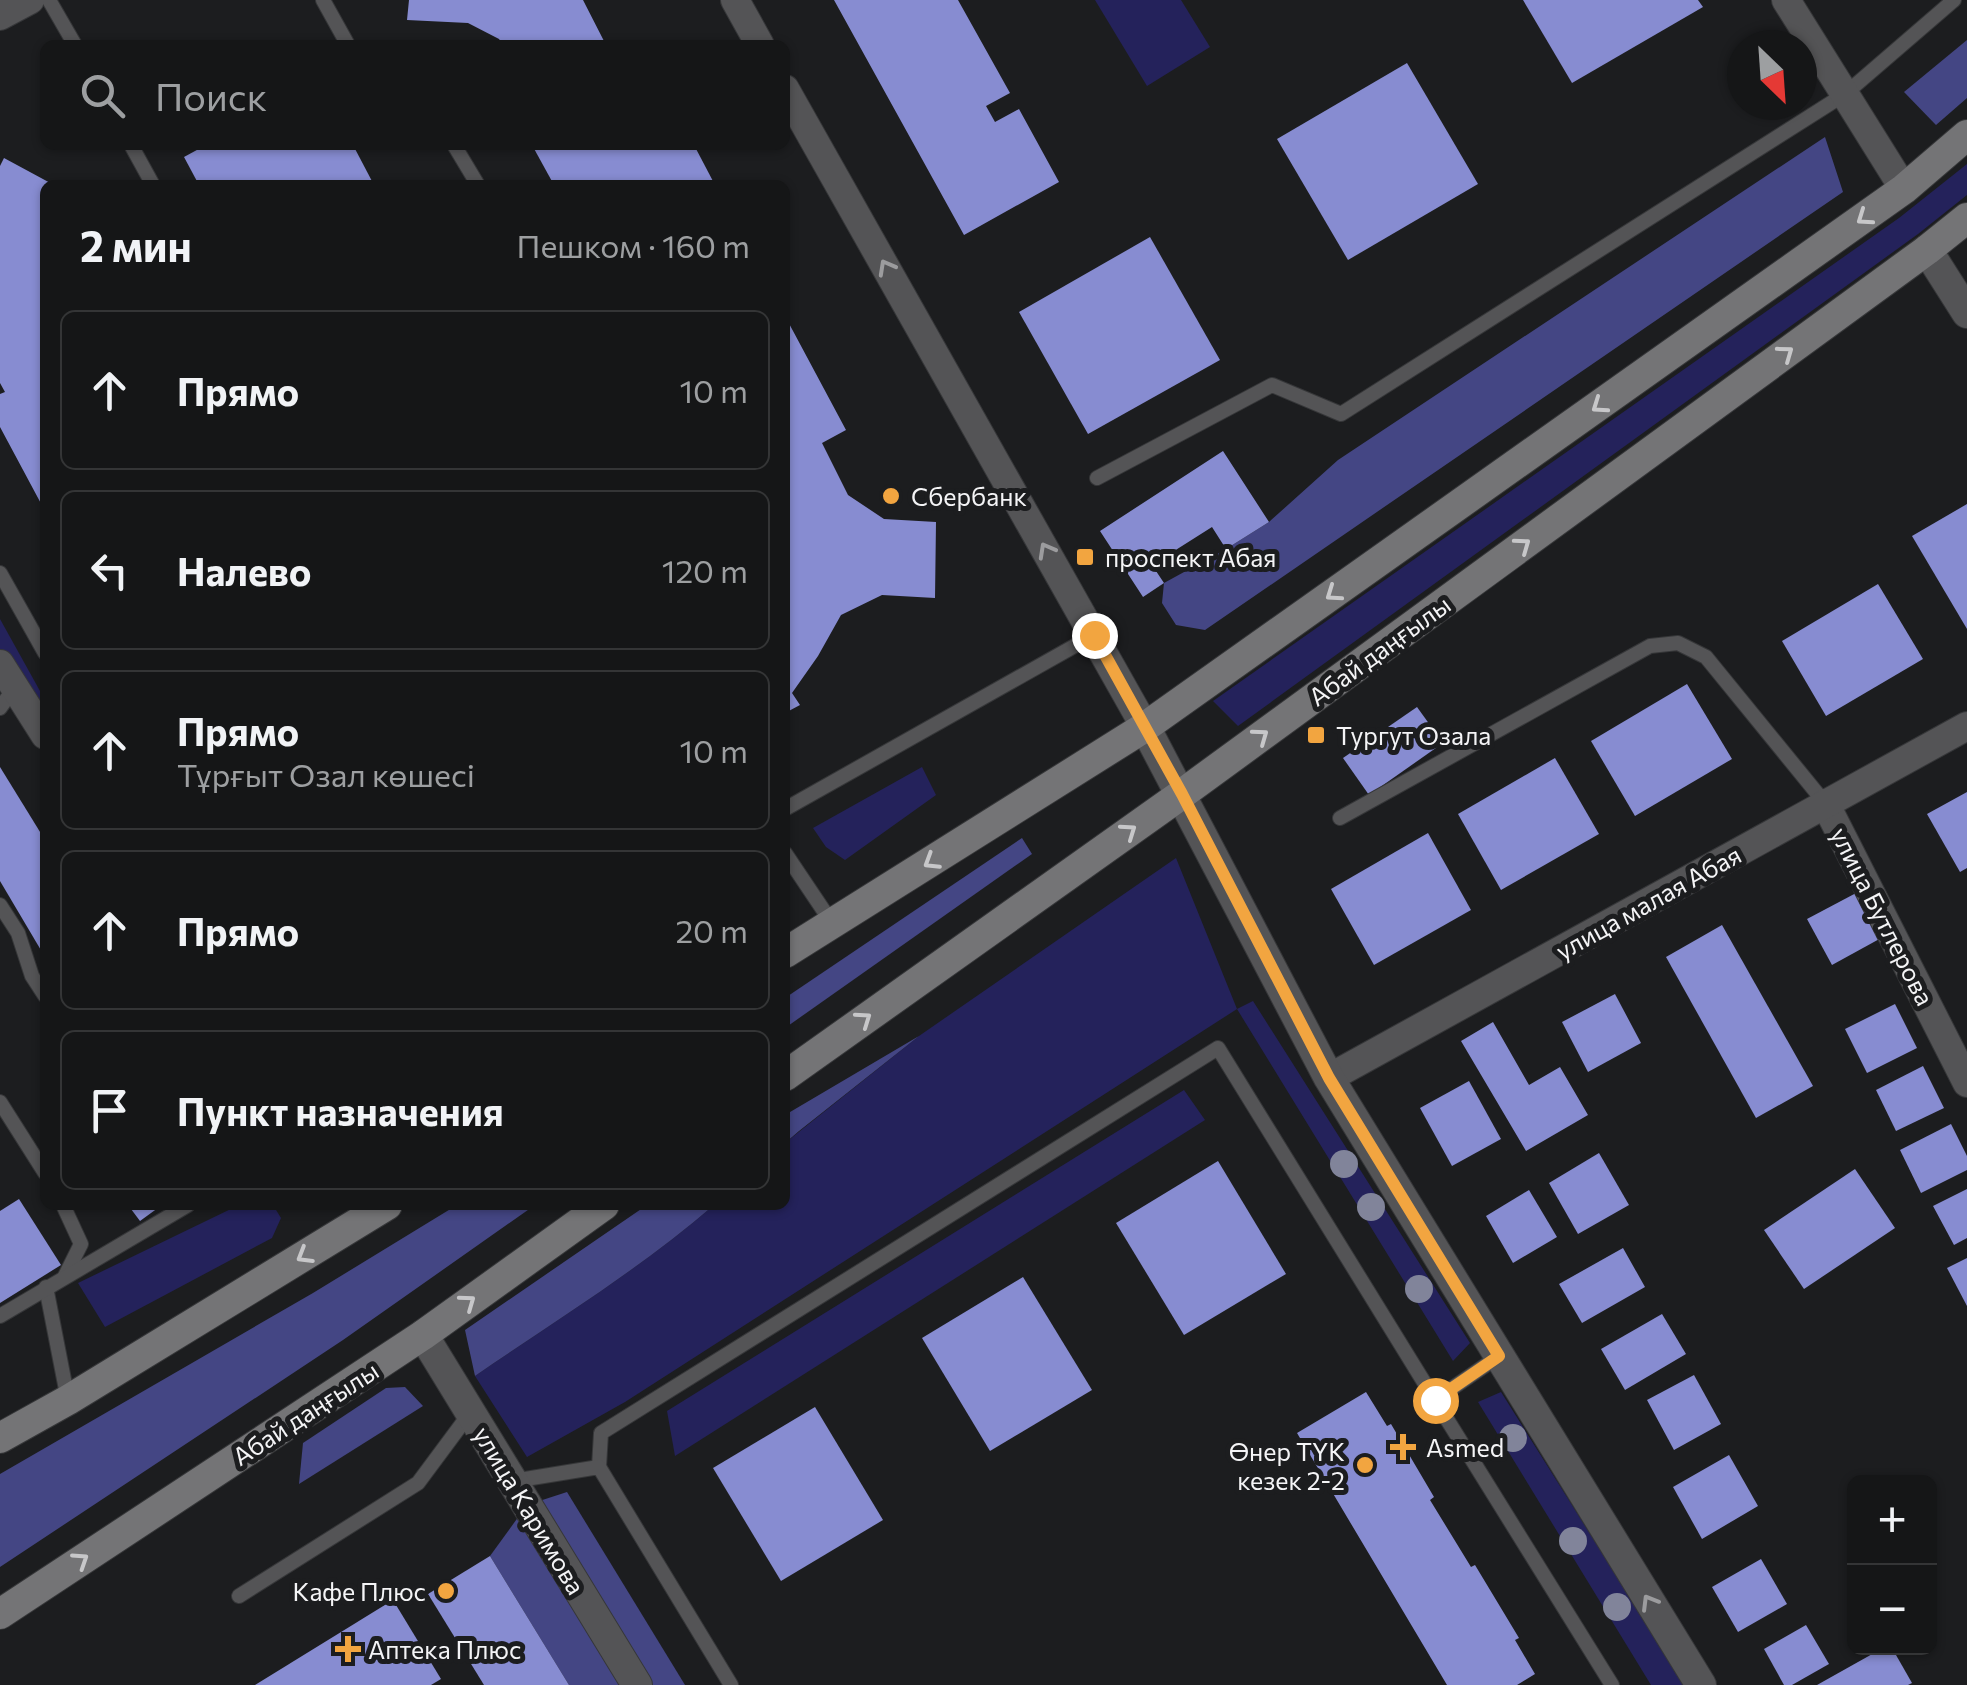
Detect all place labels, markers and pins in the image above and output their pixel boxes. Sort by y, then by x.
place label: Сбербанк [911,481,1027,511]
marker: Сбербанк [880,485,902,507]
place label: проспект Абая [1105,542,1276,572]
marker: проспект Абая [1074,546,1096,568]
place label: Тургут Озала [1336,720,1491,750]
marker: Тургут Озала [1305,724,1327,746]
place label: Asmed [1426,1432,1504,1462]
marker: Asmed [1390,1434,1416,1460]
place label: Өнер ТҮК кезек 2-2 [1229,1436,1345,1495]
marker: Өнер ТҮК кезек 2-2 [1354,1454,1376,1476]
place label: Кафе Плюс [293,1576,426,1606]
marker: Кафе Плюс [435,1580,457,1602]
place label: Аптека Плюс [368,1634,521,1664]
marker: Аптека Плюс [337,1638,359,1660]

